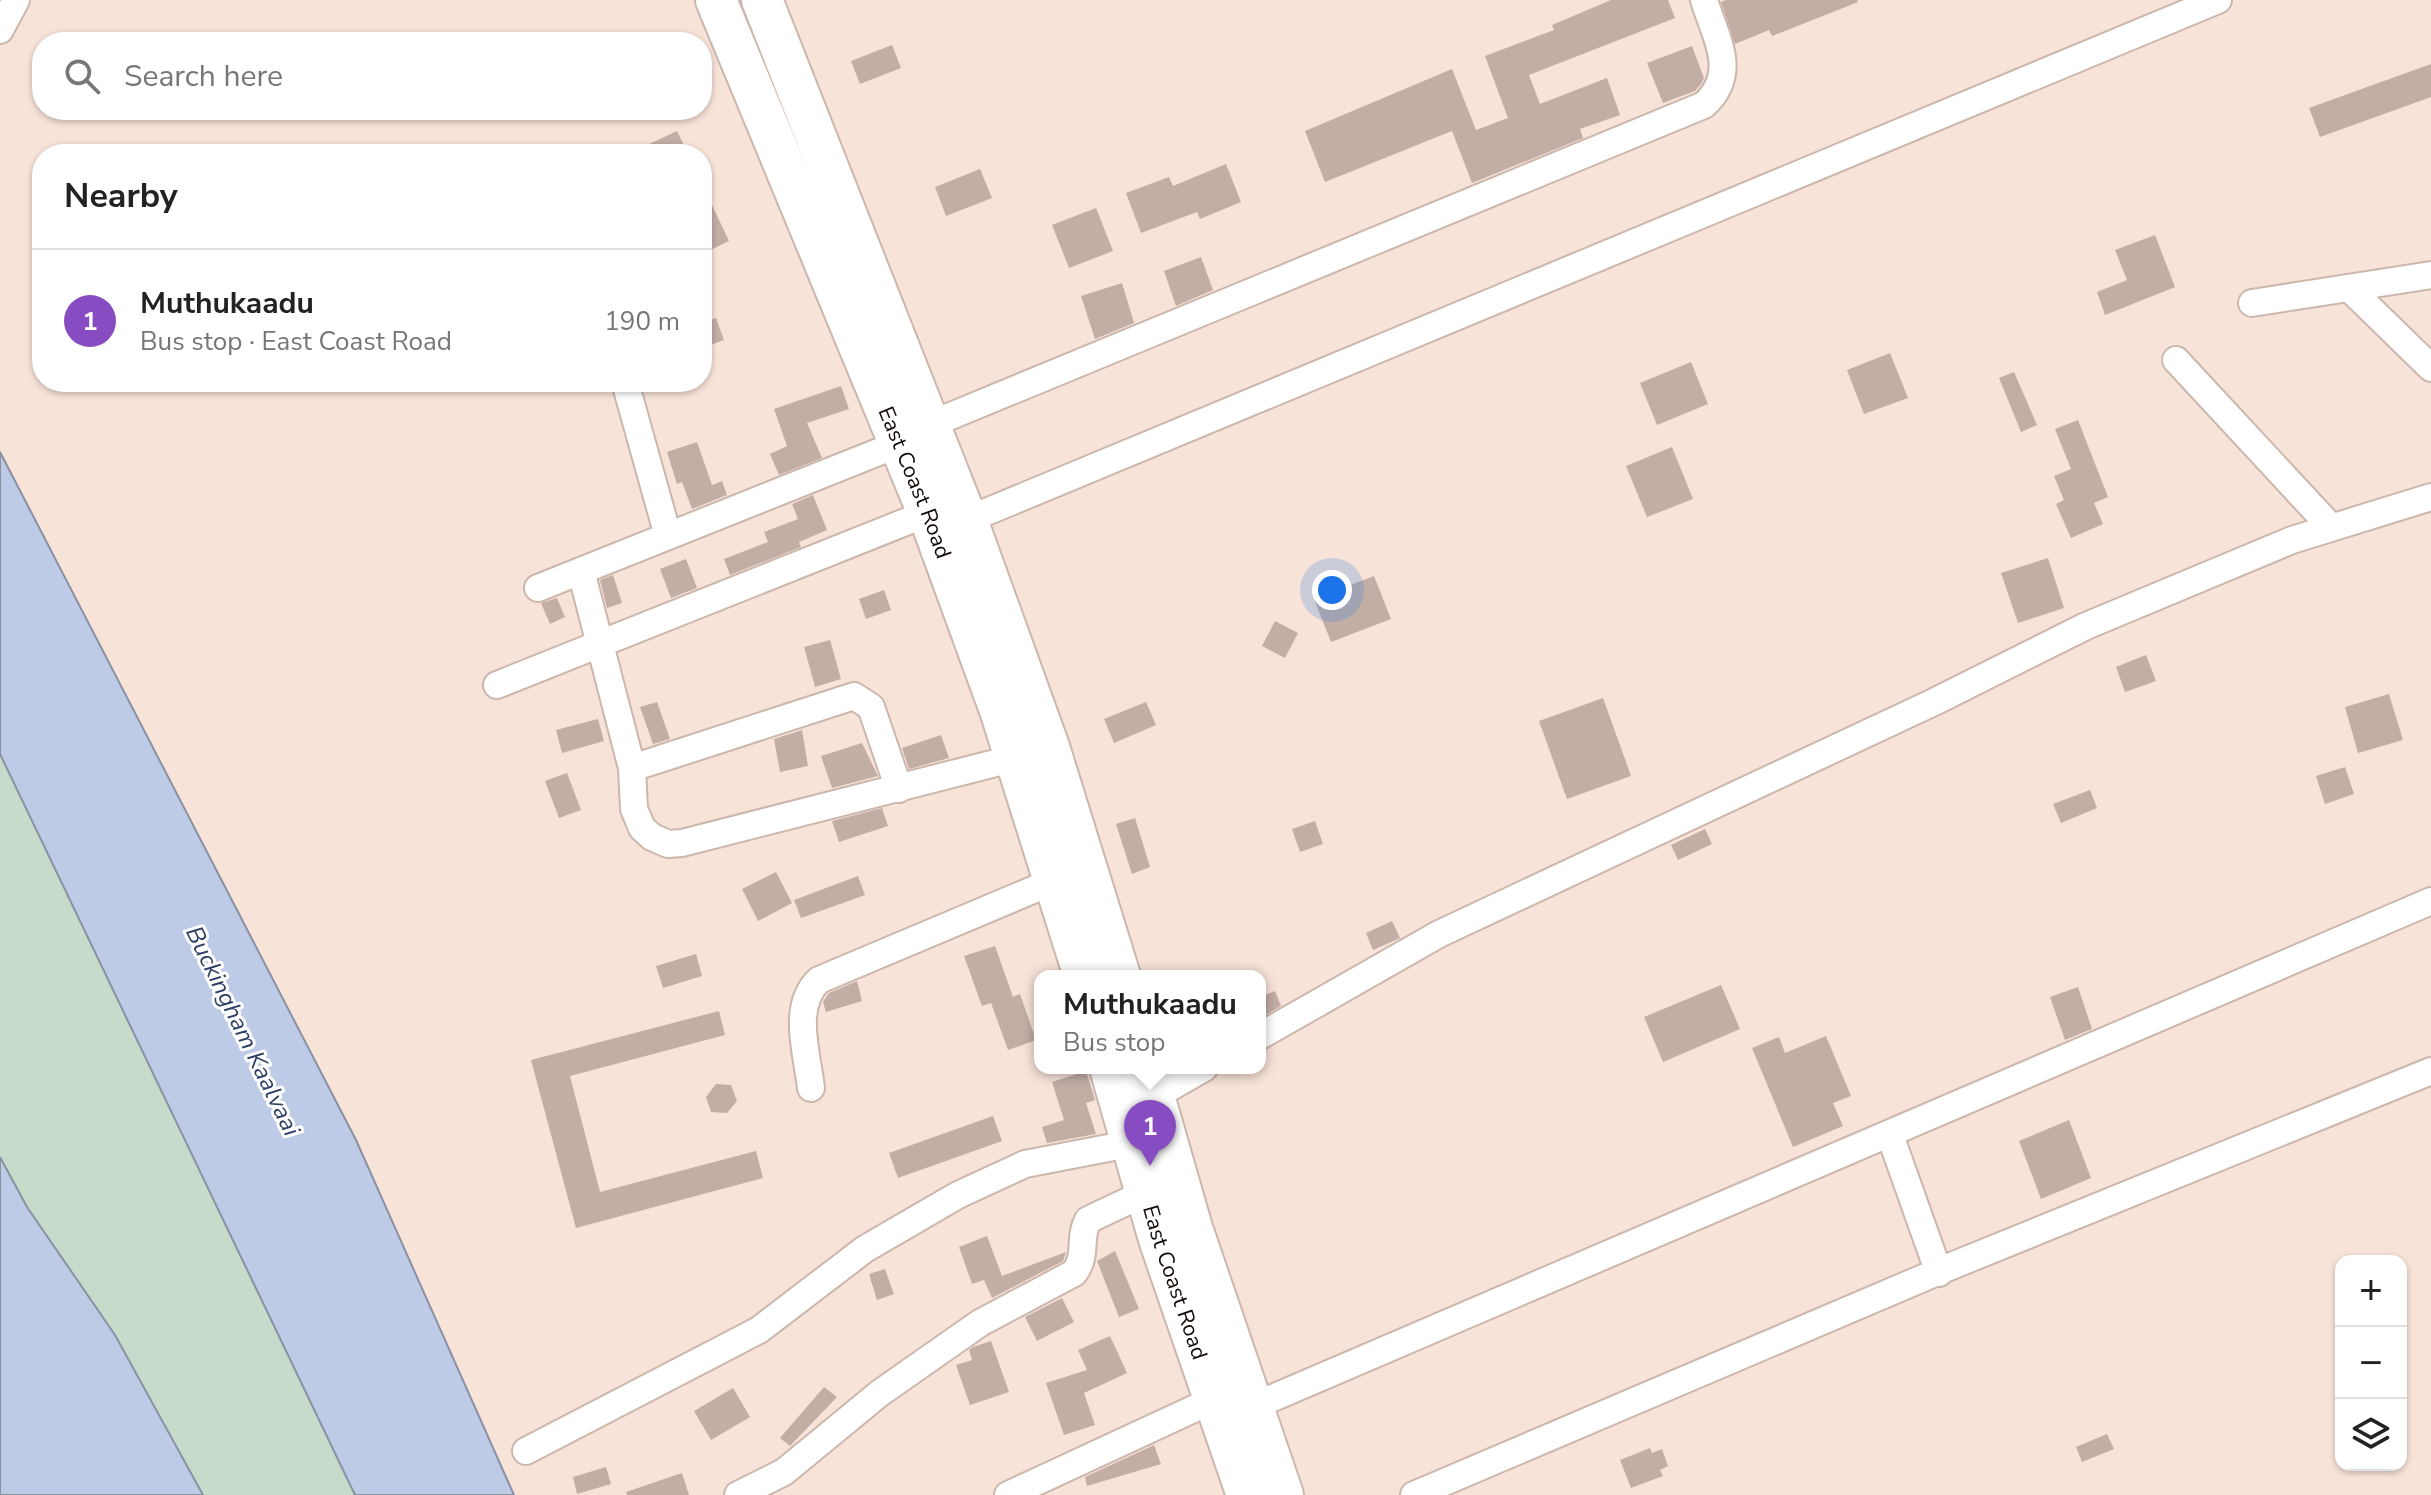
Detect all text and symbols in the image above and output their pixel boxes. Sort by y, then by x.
search box [32,32,712,120]
icon: search [60,54,104,98]
text: Search here [124,56,283,97]
text: Nearby [64,173,178,219]
text: Muthukaadu [140,283,314,324]
text: 1 [82,304,98,339]
text: 190 m [604,304,680,339]
text: Bus stop · East Coast Road [140,324,452,359]
street label: East Coast Road [871,402,958,563]
your location [1312,570,1352,610]
water label: Buckingham Kaalvaai [178,921,308,1142]
popup [1034,970,1266,1074]
text: Muthukaadu [1063,984,1237,1025]
text: Bus stop [1063,1025,1165,1060]
pin: 1 [1124,1100,1176,1166]
street label: East Coast Road [1135,1202,1214,1364]
map controls [2335,1255,2407,1471]
button: + [2335,1255,2407,1327]
button: − [2335,1327,2407,1399]
button: layers [2335,1399,2407,1471]

